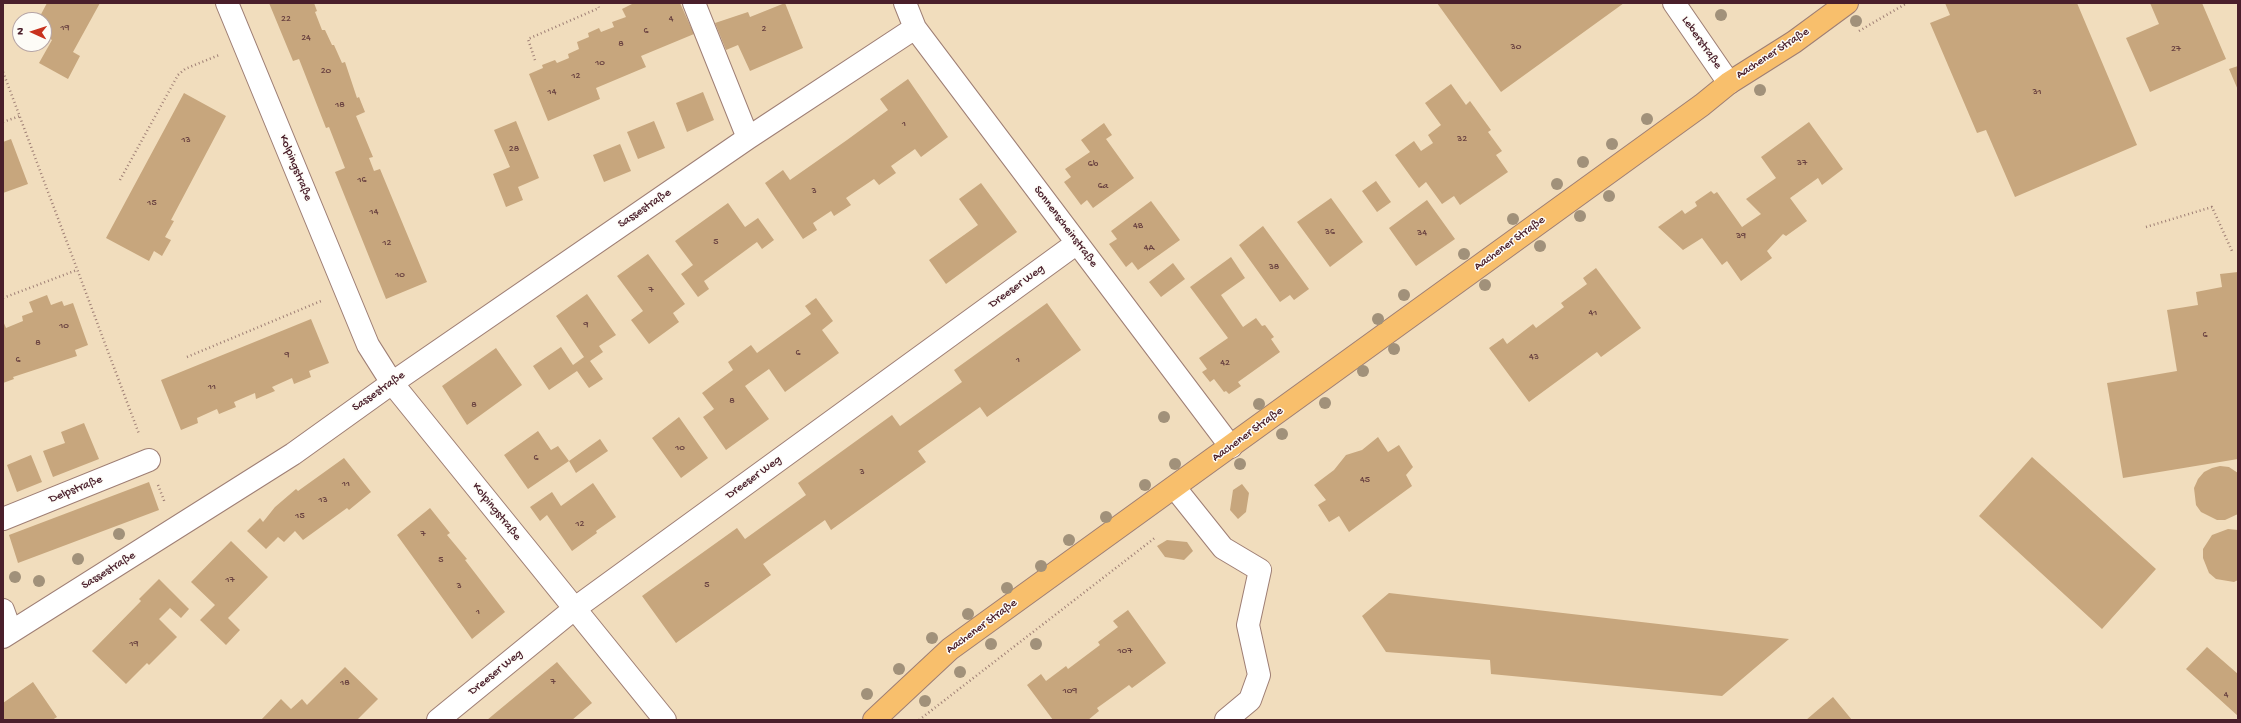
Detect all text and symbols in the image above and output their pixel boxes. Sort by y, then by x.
north arrow [12,12,52,52]
house number: 22 [281,13,291,25]
house number: 4 [669,13,673,25]
street label: Leberstraße [1678,14,1724,72]
house number: 19 [60,22,70,34]
house number: 2 [762,23,766,35]
house number: 6 [643,25,649,37]
street label: Aachener Straße [1734,25,1812,83]
text: N [15,28,27,35]
house number: 24 [301,32,311,44]
house number: 8 [618,38,624,50]
house number: 30 [1511,41,1521,53]
house number: 27 [2171,43,2181,55]
house number: 10 [595,57,605,69]
house number: 20 [321,65,331,77]
house number: 12 [572,70,580,82]
house number: 14 [548,86,556,98]
house number: 31 [2032,86,2042,98]
house number: 18 [335,99,345,111]
house number: 1 [902,118,906,130]
street label: Kolpingstraße [275,133,315,203]
house number: 32 [1457,133,1467,145]
house number: 13 [181,134,191,146]
house number: 28 [509,143,519,155]
house number: 37 [1797,157,1807,169]
house number: 6b [1088,158,1098,170]
house number: 16 [357,174,367,186]
house number: 6a [1098,180,1108,192]
street label: Sonnenscheinstraße [1030,183,1100,271]
house number: 3 [811,185,817,197]
street label: Sassestraße [616,186,674,232]
house number: 15 [147,197,157,209]
house number: 14 [370,206,378,218]
street label: Aachener Straße [1472,213,1548,275]
house number: 4B [1133,220,1143,232]
house number: 36 [1325,226,1335,238]
house number: 34 [1417,227,1427,239]
house number: 39 [1736,230,1746,242]
house number: 5 [713,236,719,248]
house number: 12 [383,237,391,249]
house number: 4A [1144,242,1154,254]
house number: 38 [1269,261,1279,273]
street label: Dreeser Weg [986,262,1048,312]
house number: 10 [395,269,405,281]
house number: 7 [648,284,654,296]
house number: 41 [1589,307,1597,319]
house number: 9 [583,319,589,331]
house number: 10 [59,320,69,332]
house number: 6 [2202,329,2208,341]
house number: 8 [35,337,41,349]
house number: 6 [795,347,801,359]
house number: 9 [284,349,290,361]
house number: 43 [1529,351,1539,363]
house number: 6 [15,354,21,366]
house number: 1 [1016,354,1020,366]
house number: 42 [1220,357,1230,369]
street label: Sassestraße [350,369,408,415]
house number: 11 [208,381,216,393]
house number: 8 [729,395,735,407]
house number: 8 [471,399,477,411]
street label: Aachener Straße [1210,404,1286,466]
house number: 10 [675,442,685,454]
house number: 6 [533,452,539,464]
street label: Dreeser Weg [723,453,785,503]
house number: 3 [859,466,865,478]
street label: Delpstraße [47,473,105,507]
house number: 45 [1360,474,1370,486]
house number: 11 [342,478,350,490]
street label: Kolpingstraße [468,480,524,544]
house number: 13 [318,494,328,506]
house number: 15 [295,510,305,522]
house number: 12 [576,518,584,530]
house number: 7 [420,528,426,540]
street label: Sassestraße [79,549,139,593]
house number: 5 [438,554,444,566]
house number: 17 [225,574,235,586]
house number: 5 [704,579,710,591]
house number: 3 [456,580,462,592]
street label: Aachener Straße [944,596,1020,658]
house number: 1 [476,606,480,618]
house number: 19 [129,638,139,650]
house number: 107 [1118,645,1132,657]
street label: Dreeser Weg [466,647,526,699]
house number: 7 [550,676,556,688]
house number: 18 [340,677,350,689]
house number: 109 [1063,685,1077,697]
house number: 4 [2224,689,2228,701]

